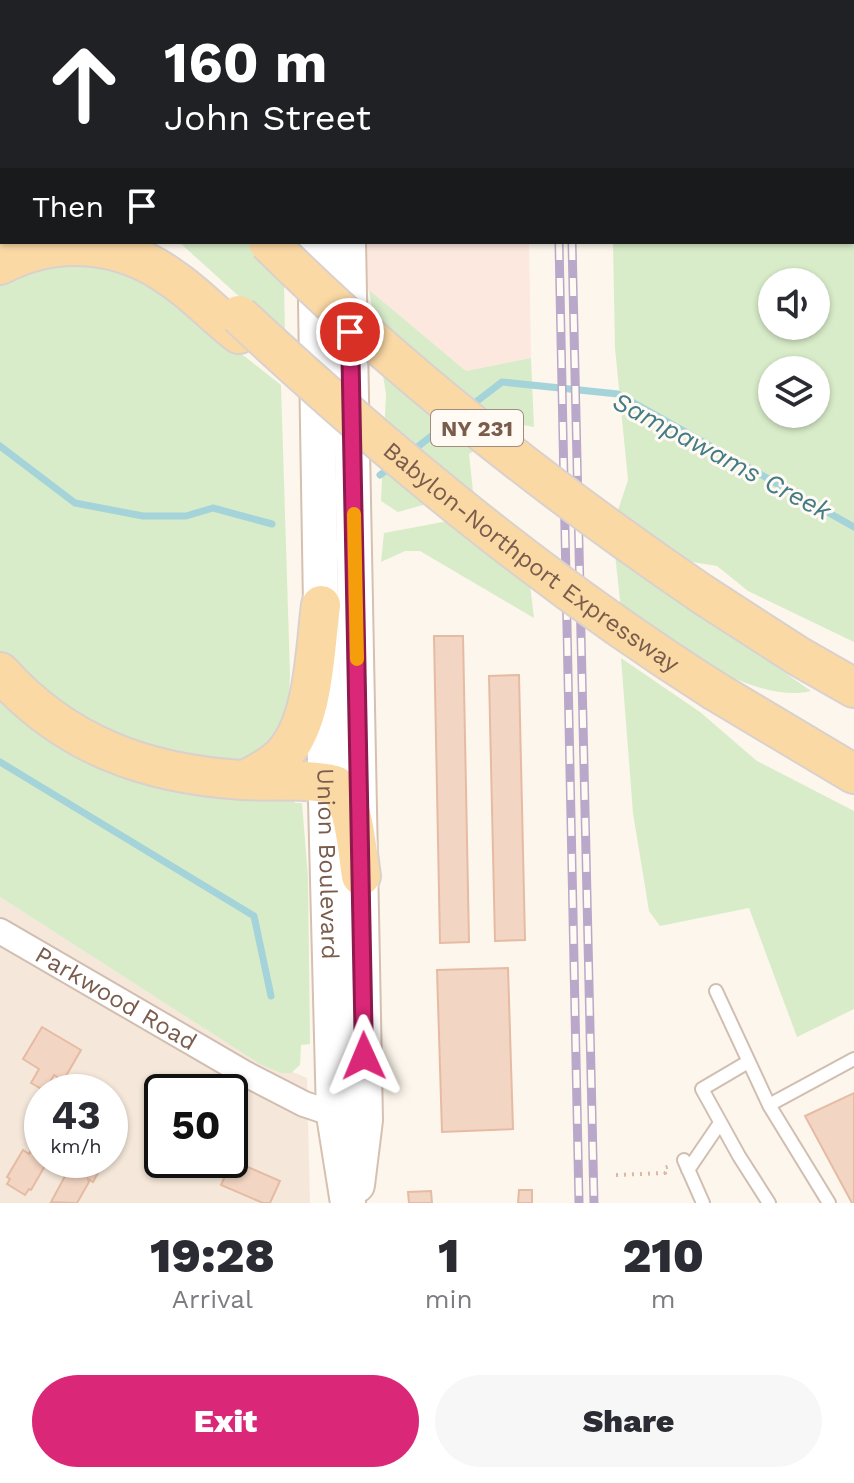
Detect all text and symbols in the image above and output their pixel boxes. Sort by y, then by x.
text: 160 m [164,30,327,96]
icon: ahead [32,32,136,136]
text: John Street [164,97,371,139]
icon: arrive [120,184,164,228]
text: Then [32,189,104,224]
map controls [758,268,830,428]
button: sound [758,268,830,340]
pin [316,298,384,366]
icon: arrive [328,310,372,354]
button: layers [758,356,830,428]
water label: Sampawams Creek [608,386,837,527]
road number: NY 231 [431,410,523,446]
street label: Babylon-Northport Expressway [378,436,685,678]
street label: Union Boulevard [311,768,344,960]
street label: Parkwood Road [30,941,202,1056]
position arrow [322,1014,406,1098]
speed limit sign: 50 [144,1074,248,1178]
text: 43 [51,1092,101,1139]
text: km/h [50,1134,102,1158]
text: 19:28 [150,1227,275,1284]
text: 1 [438,1227,459,1284]
text: 210 [622,1227,704,1284]
text: Arrival [172,1284,253,1314]
text: min [425,1284,472,1314]
text: m [651,1284,676,1314]
button: Exit [32,1375,419,1467]
button: Share [435,1375,822,1467]

